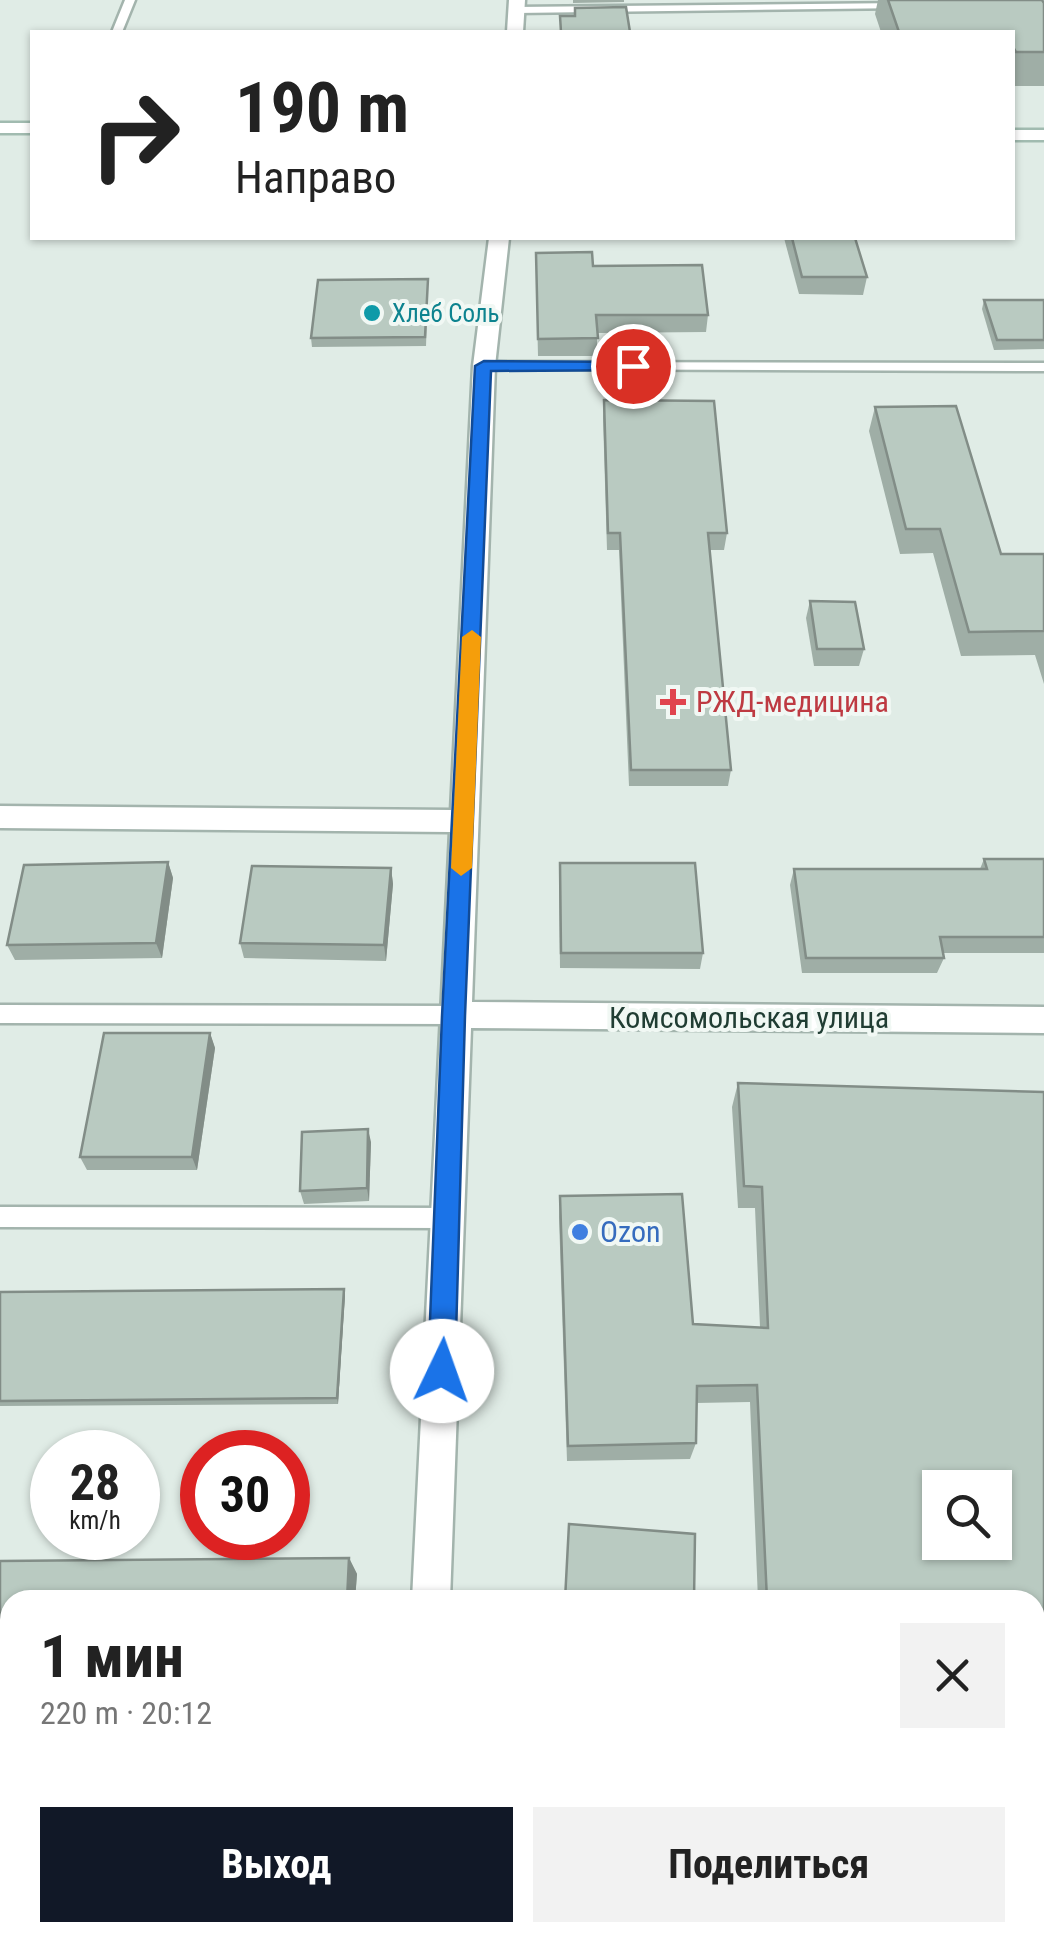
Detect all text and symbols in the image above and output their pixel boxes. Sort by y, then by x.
text: 190 m [235,67,409,149]
icon: right [70,70,200,200]
text: Направо [235,151,396,204]
place label: Хлеб Соль [392,299,500,328]
marker: Хлеб Соль [361,302,383,324]
pin [591,324,676,409]
icon: arrive [606,339,661,394]
place label: РЖД-медицина [696,684,889,719]
marker: РЖД-медицина [660,689,686,715]
street label: Комсомольская улица [609,1000,889,1035]
place label: Ozon [600,1214,661,1249]
marker: Ozon [569,1221,591,1243]
position arrow [390,1319,494,1423]
speed limit sign: 30 [180,1430,310,1560]
text: 28 [70,1454,120,1512]
map controls [922,1470,1012,1560]
button: search [922,1470,1012,1560]
text: km/h [69,1506,121,1535]
text: 1 мин [40,1621,184,1692]
button: close [900,1623,1005,1728]
text: 220 m · 20:12 [40,1694,212,1732]
button: Выход [40,1807,513,1922]
button: Поделиться [533,1807,1005,1922]

